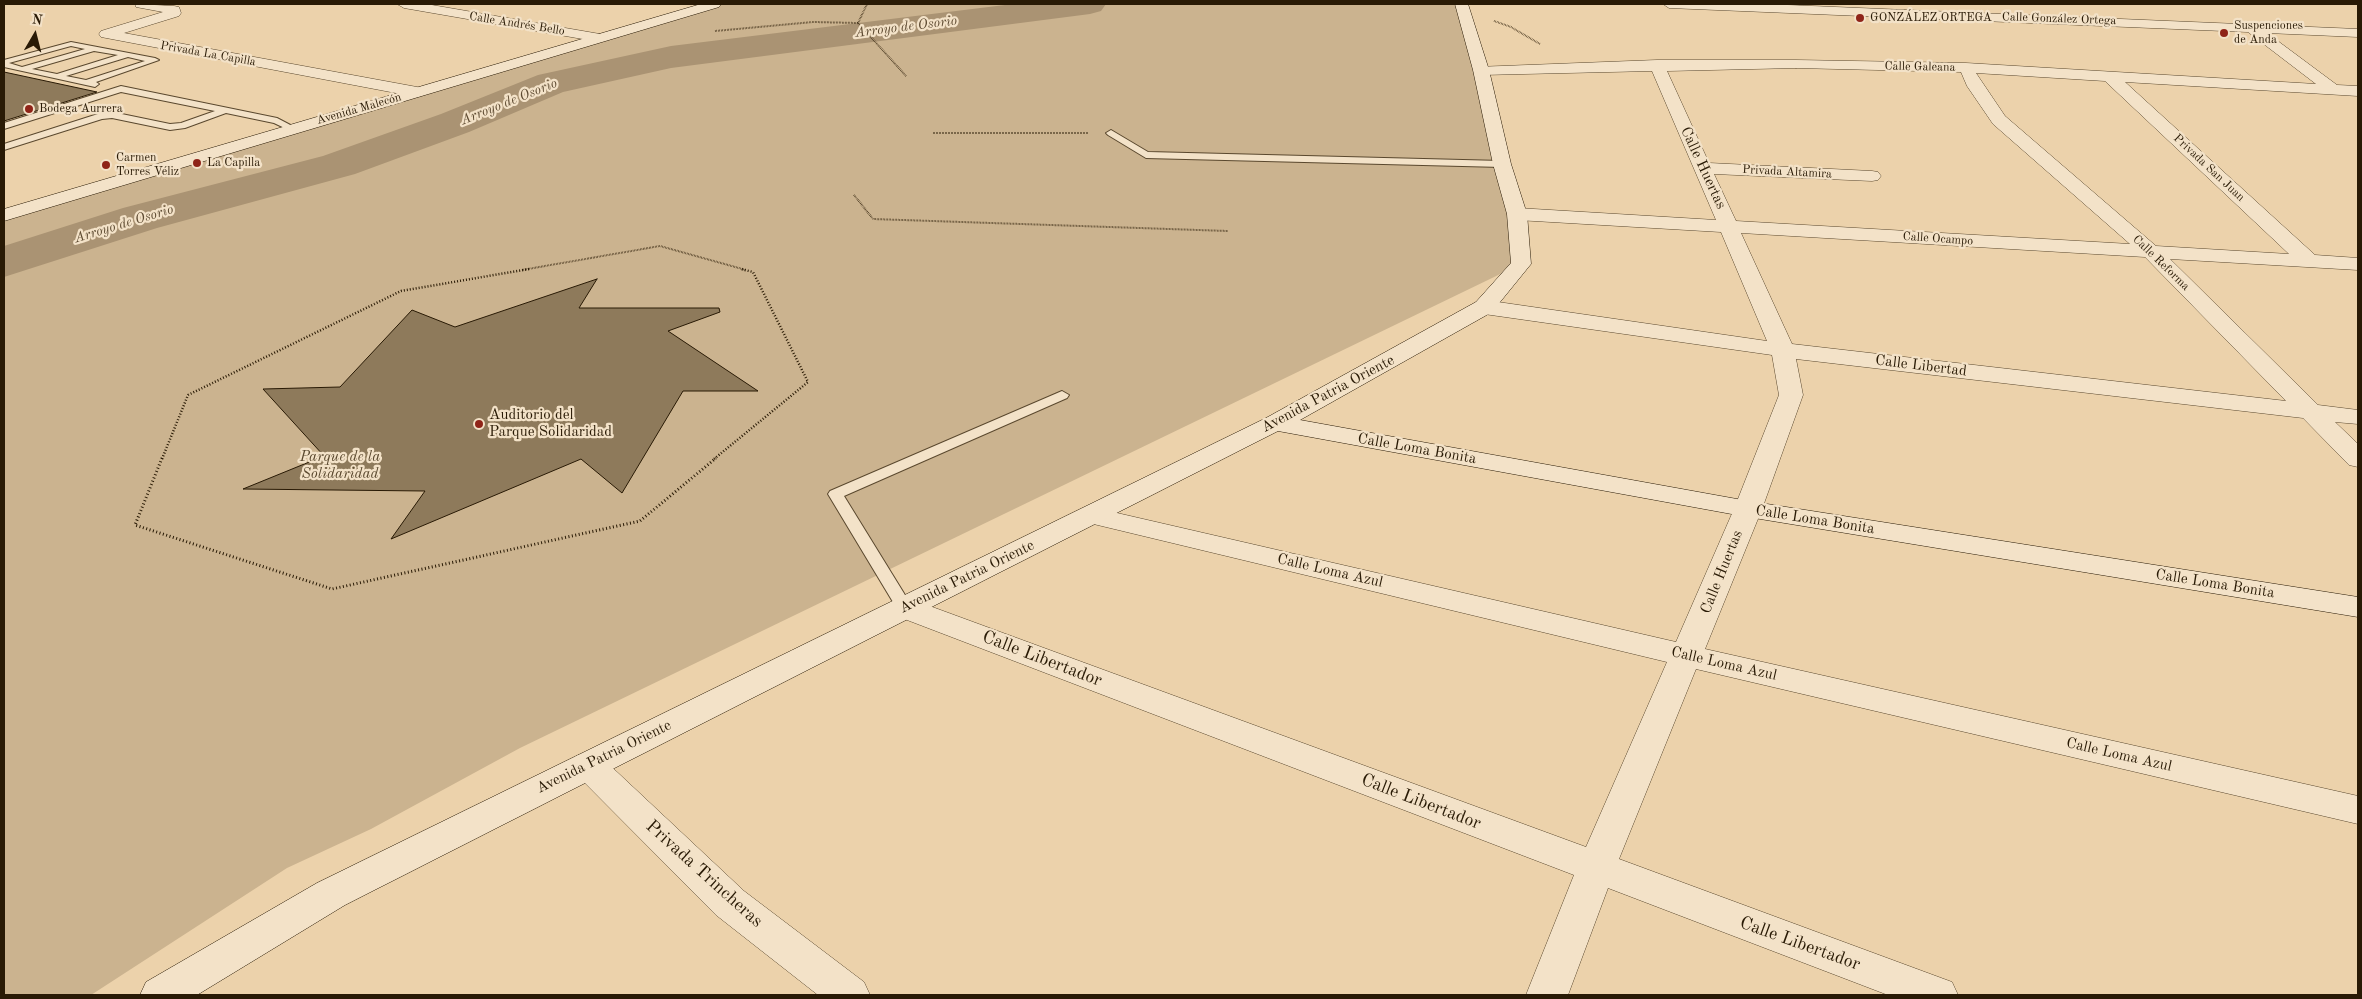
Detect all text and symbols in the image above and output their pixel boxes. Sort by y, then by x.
street label: Calle Andrés Bello [468,9,566,39]
north arrow [10,10,60,60]
street label: Calle González Ortega [2002,10,2116,28]
place label: GONZÁLEZ ORTEGA [1870,11,1992,25]
text: N [31,12,43,28]
water label: Arroyo de Osorio [854,12,958,42]
marker: GONZÁLEZ ORTEGA [1854,12,1866,24]
place label: Suspenciones de Anda [2234,19,2303,47]
marker: Suspenciones de Anda [2218,27,2230,39]
street label: Privada La Capilla [159,38,257,70]
street label: Calle Galeana [1884,59,1956,75]
water label: Arroyo de Osorio [458,75,560,129]
street label: Avenida Malecón [315,90,403,128]
place label: Bodega Aurrera [39,102,123,116]
marker: Bodega Aurrera [23,103,35,115]
street label: Calle Huertas [1676,124,1730,212]
street label: Privada San Juan [2170,131,2248,205]
place label: Carmen Torres Véliz [116,151,179,179]
place label: La Capilla [207,156,260,170]
marker: La Capilla [191,157,203,169]
marker: Carmen Torres Véliz [100,159,112,171]
street label: Privada Altamira [1742,162,1832,182]
water label: Arroyo de Osorio [72,201,176,247]
street label: Calle Ocampo [1902,229,1974,249]
street label: Calle Reforma [2129,232,2193,294]
street label: Avenida Patria Oriente [1258,351,1398,437]
street label: Calle Libertad [1874,351,1968,381]
place label: Auditorio del Parque Solidaridad [489,406,612,441]
marker: Auditorio del Parque Solidaridad [473,418,485,430]
street label: Calle Loma Bonita [1356,430,1478,468]
park label: Parque de la Solidaridad [300,448,380,483]
street label: Calle Loma Bonita [1754,502,1876,538]
street label: Calle Huertas [1697,528,1747,616]
street label: Avenida Patria Oriente [897,536,1037,618]
street label: Calle Loma Azul [1275,550,1385,592]
street label: Calle Loma Bonita [2154,566,2276,602]
street label: Calle Libertador [979,626,1105,692]
street label: Calle Loma Azul [1669,643,1779,685]
street label: Avenida Patria Oriente [534,716,674,798]
street label: Calle Loma Azul [2064,734,2174,776]
street label: Calle Libertador [1358,769,1484,835]
street label: Privada Trincheras [641,816,767,932]
street label: Calle Libertador [1737,912,1863,976]

